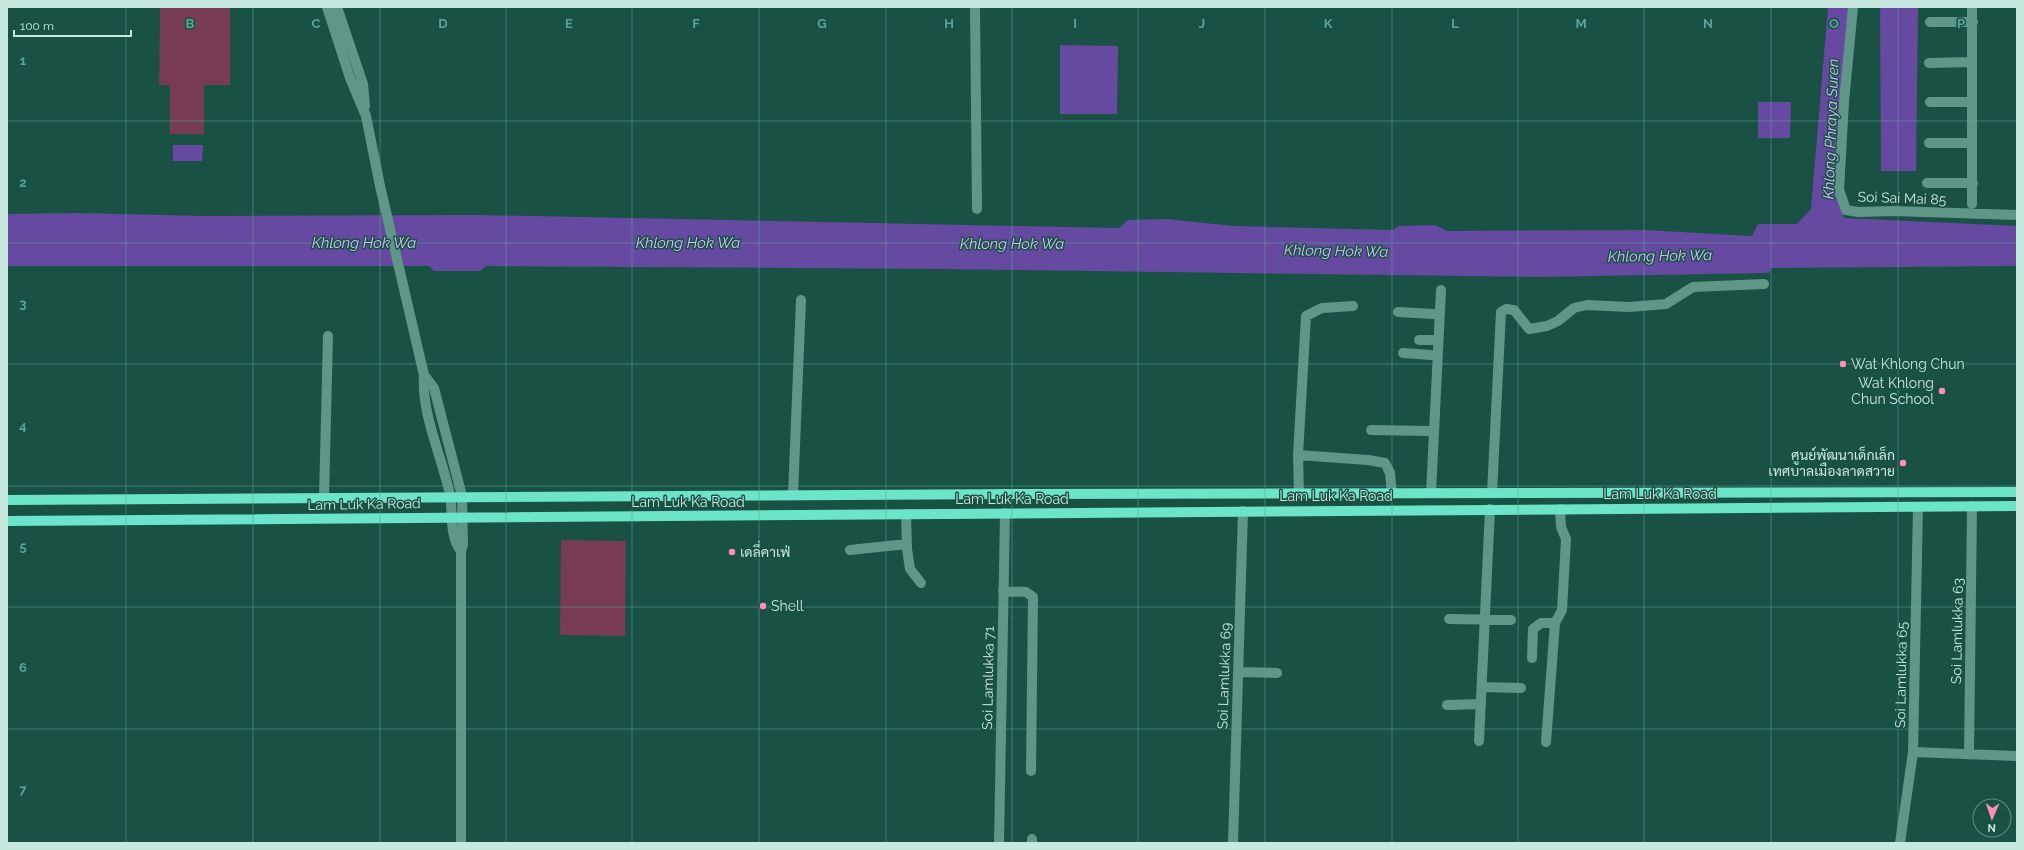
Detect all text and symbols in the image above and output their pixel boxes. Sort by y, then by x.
scale bar [14,12,131,38]
text: B [186,16,195,31]
text: C [312,16,321,31]
text: D [438,16,448,31]
text: E [565,16,573,31]
text: F [692,16,700,31]
text: G [817,16,827,31]
text: H [944,16,954,31]
text: I [1073,16,1077,31]
text: J [1199,16,1205,31]
text: K [1324,16,1333,31]
text: L [1451,16,1459,31]
text: M [1575,16,1587,31]
text: N [1703,16,1713,31]
text: O [1829,16,1839,31]
text: P [1957,16,1965,31]
text: 100 m [20,19,54,33]
text: 1 [20,53,27,68]
water label: Khlong Phraya Suren [1820,58,1842,200]
text: 2 [19,175,27,190]
street label: Soi Sai Mai 85 [1857,188,1947,208]
water label: Khlong Hok Wa [312,234,416,252]
water label: Khlong Hok Wa [636,234,740,252]
water label: Khlong Hok Wa [960,235,1064,253]
water label: Khlong Hok Wa [1284,241,1388,261]
water label: Khlong Hok Wa [1608,246,1712,266]
text: 3 [19,296,27,311]
place label: Wat Khlong Chun [1851,356,1965,372]
marker: Wat Khlong Chun [1838,359,1848,369]
place label: Wat Khlong Chun School [1851,375,1934,407]
marker: Wat Khlong Chun School [1937,386,1947,396]
text: 4 [19,418,27,433]
place label: ศูนย์พัฒนาเด็กเล็ก เทศบาลเมืองลาดสวาย [1768,446,1895,479]
marker: ศูนย์พัฒนาเด็กเล็ก เทศบาลเมืองลาดสวาย [1898,458,1908,468]
street label: Lam Luk Ka Road [1603,486,1717,502]
street label: Lam Luk Ka Road [1279,488,1393,504]
street label: Lam Luk Ka Road [955,491,1069,507]
street label: Lam Luk Ka Road [631,494,745,510]
street label: Lam Luk Ka Road [307,495,421,513]
text: 5 [19,539,27,554]
place label: เดลี่คาเฟ่ [740,540,790,560]
marker: เดลี่คาเฟ่ [727,547,737,557]
street label: Soi Lamlukka 63 [1948,578,1966,684]
place label: Shell [771,598,804,614]
marker: Shell [758,601,768,611]
street label: Soi Lamlukka 65 [1892,621,1910,728]
street label: Soi Lamlukka 69 [1214,622,1234,730]
street label: Soi Lamlukka 71 [979,626,997,730]
text: 6 [19,660,27,675]
text: 7 [19,782,27,797]
north arrow [1972,798,2012,838]
text: N [1987,821,1996,834]

